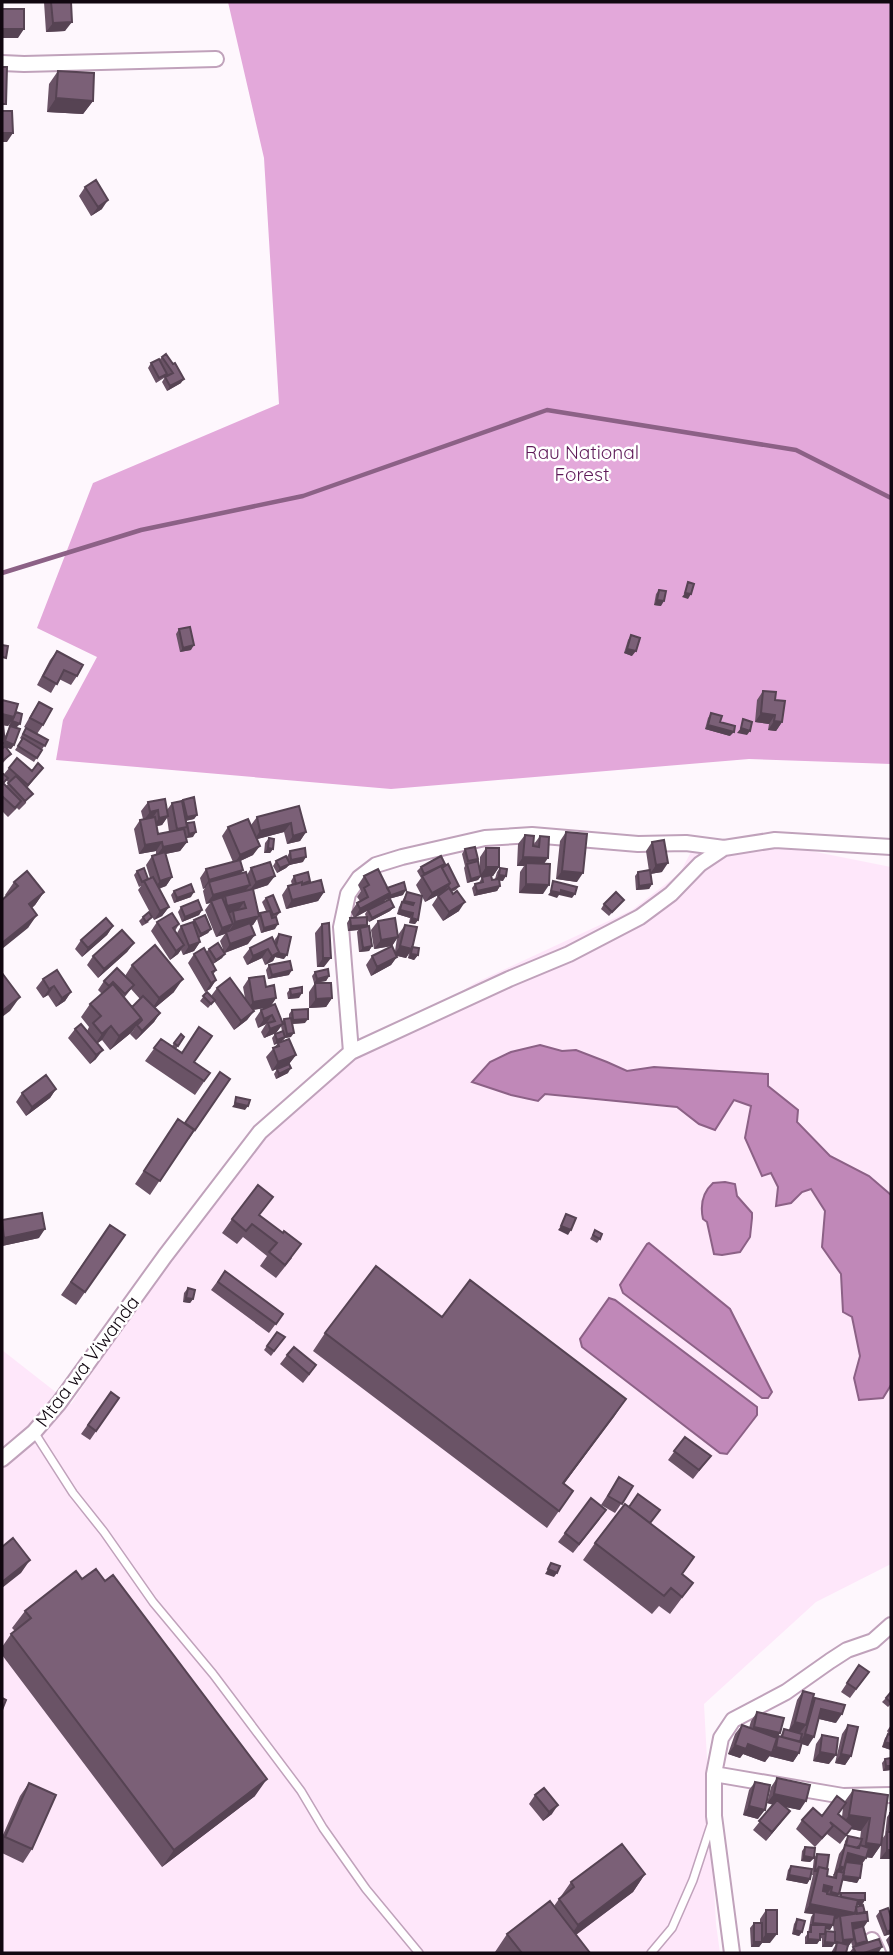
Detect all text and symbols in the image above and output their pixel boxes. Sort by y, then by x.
park label: Rau National Forest [525,440,639,486]
street label: Mtaa wa Viwanda [30,1291,144,1431]

